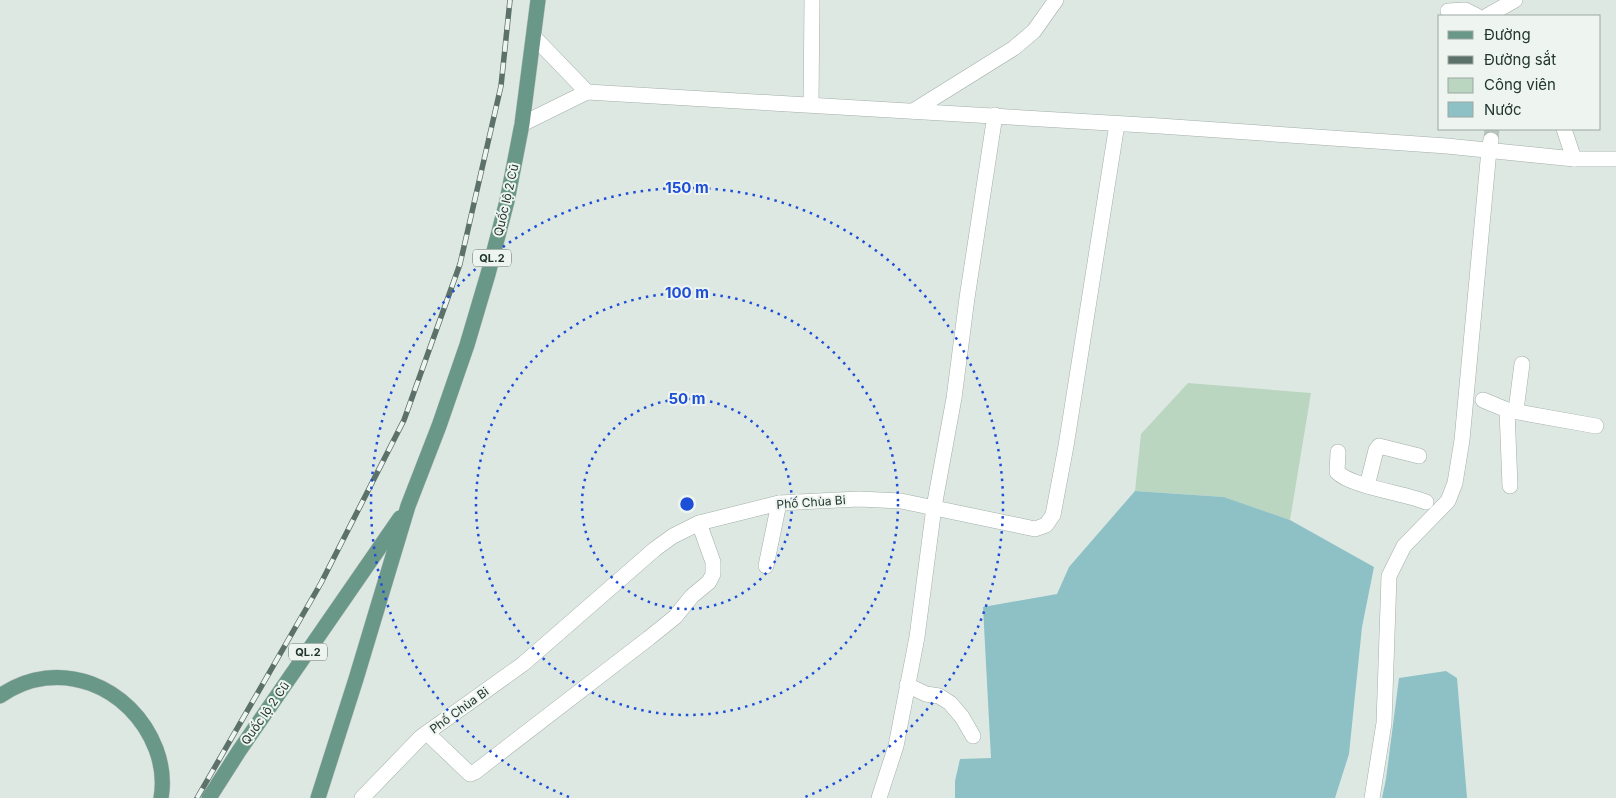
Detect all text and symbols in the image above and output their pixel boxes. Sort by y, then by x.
legend [1438,15,1601,130]
text: Đường [1484,25,1531,44]
text: Đường sắt [1484,50,1556,69]
text: Công viên [1484,75,1556,94]
text: Nước [1484,100,1522,119]
street label: Quốc lộ 2 Cũ [490,162,522,238]
text: 150 m [665,178,709,197]
road number: QL.2 [473,250,511,266]
text: 100 m [665,283,709,302]
text: 50 m [669,389,705,408]
street label: Phố Chùa Bi [776,492,846,512]
centre of rings [678,495,696,513]
road number: QL.2 [289,644,327,660]
street label: Quốc lộ 2 Cũ [238,678,292,748]
street label: Phố Chùa Bi [427,684,491,736]

